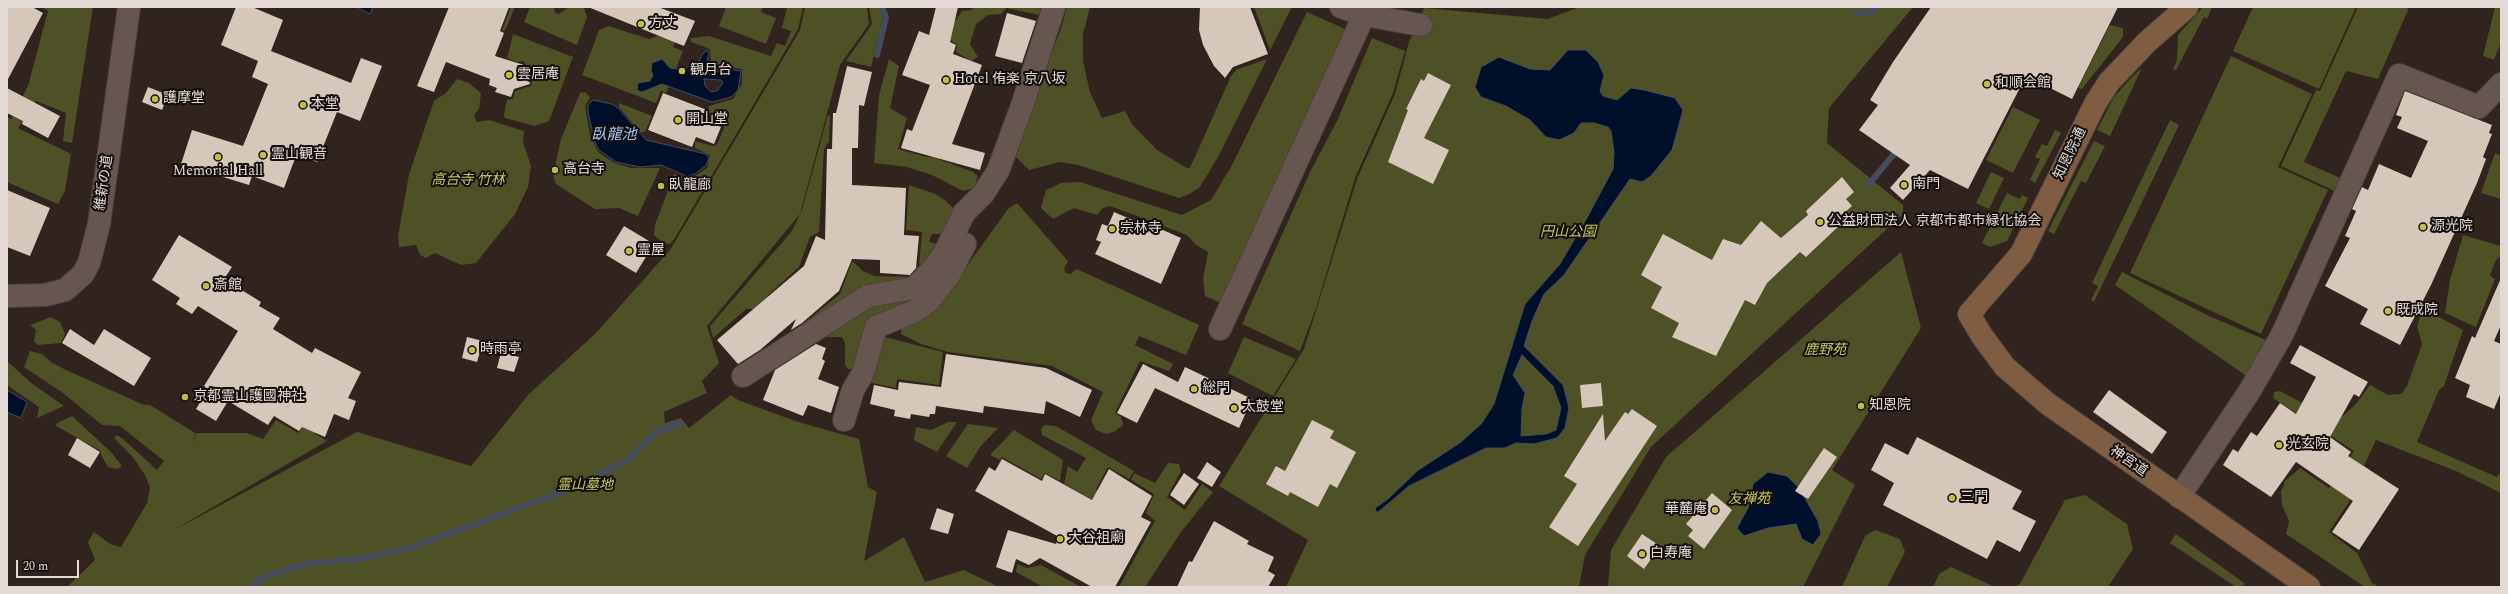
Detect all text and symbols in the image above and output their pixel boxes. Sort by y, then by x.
place label: 方丈 [649,16,677,32]
marker: 方丈 [636,19,646,29]
place label: 観月台 [690,63,732,79]
marker: 観月台 [677,66,687,76]
place label: 雲居庵 [517,67,559,83]
marker: 雲居庵 [504,70,514,80]
place label: Hotel 侑楽 京八坂 [954,72,1066,88]
marker: Hotel 侑楽 京八坂 [941,75,951,85]
place label: 和順会館 [1995,76,2051,92]
marker: 和順会館 [1982,79,1992,89]
place label: 護摩堂 [163,91,205,107]
marker: 護摩堂 [150,94,160,104]
place label: 本堂 [311,97,339,113]
marker: 本堂 [298,100,308,110]
place label: 開山堂 [686,112,728,128]
marker: 開山堂 [673,115,683,125]
street label: 知恩院通 [2051,125,2091,183]
water label: 臥龍池 [592,127,636,145]
place label: 霊山観音 [271,147,327,163]
marker: 霊山観音 [258,150,268,160]
marker: Memorial Hall [213,152,223,162]
street label: 維新の道 [93,154,117,212]
place label: 高台寺 [563,162,605,178]
place label: Memorial Hall [173,164,263,180]
marker: 高台寺 [550,165,560,175]
park label: 高台寺 竹林 [431,173,505,189]
place label: 南門 [1912,177,1940,193]
place label: 臥龍廊 [669,178,711,194]
marker: 南門 [1899,180,1909,190]
marker: 臥龍廊 [656,181,666,191]
place label: 公益財団法人 京都市都市緑化協会 [1828,214,2041,230]
marker: 公益財団法人 京都市都市緑化協会 [1815,217,1825,227]
place label: 源光院 [2431,219,2473,235]
place label: 宗林寺 [1120,221,1162,237]
marker: 源光院 [2418,222,2428,232]
marker: 宗林寺 [1107,224,1117,234]
park label: 円山公園 [1540,225,1596,241]
place label: 霊屋 [637,243,665,259]
marker: 霊屋 [624,246,634,256]
place label: 斎館 [214,278,242,294]
marker: 斎館 [201,281,211,291]
place label: 既成院 [2396,303,2438,319]
marker: 既成院 [2383,306,2393,316]
place label: 時雨亭 [480,342,522,358]
park label: 鹿野苑 [1804,343,1846,359]
marker: 時雨亭 [467,345,477,355]
place label: 総門 [1202,381,1230,397]
marker: 総門 [1189,384,1199,394]
place label: 京都霊山護國神社 [193,389,305,405]
marker: 京都霊山護國神社 [180,392,190,402]
place label: 知恩院 [1869,398,1911,414]
place label: 太鼓堂 [1242,400,1284,416]
marker: 知恩院 [1856,401,1866,411]
marker: 太鼓堂 [1229,403,1239,413]
place label: 光玄院 [2287,437,2329,453]
marker: 光玄院 [2274,440,2284,450]
street label: 神宮道 [2106,443,2150,481]
park label: 霊山墓地 [557,478,613,494]
place label: 三門 [1960,490,1988,506]
park label: 友禅苑 [1728,492,1770,508]
marker: 三門 [1947,493,1957,503]
place label: 華麓庵 [1665,502,1707,518]
marker: 華麓庵 [1710,505,1720,515]
place label: 大谷祖廟 [1068,531,1124,547]
marker: 大谷祖廟 [1055,534,1065,544]
place label: 白寿庵 [1650,546,1692,562]
marker: 白寿庵 [1637,549,1647,559]
scale bar [18,552,81,578]
text: 20 m [23,557,48,576]

